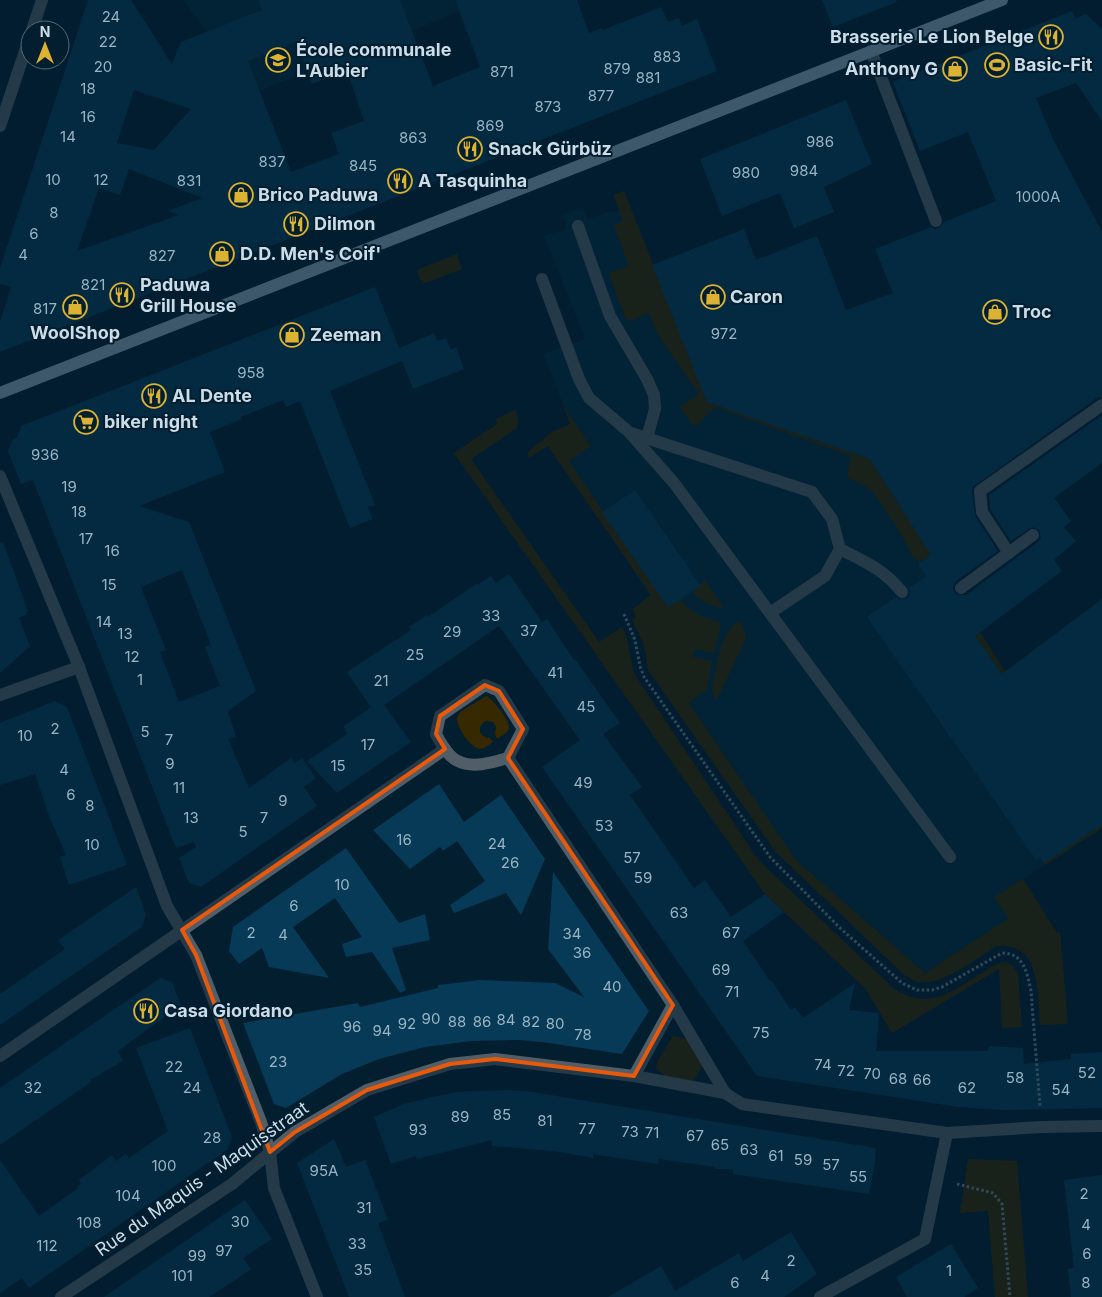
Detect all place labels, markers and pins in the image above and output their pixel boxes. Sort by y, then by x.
restaurant icon: Brasserie Le Lion Belge [1038,24,1064,50]
place label: Brasserie Le Lion Belge [830,26,1034,47]
place label: École communale L'Aubier [296,39,452,81]
school or university icon: École communale L'Aubier [265,47,291,73]
sports icon: Basic-Fit [984,52,1010,78]
place label: Basic-Fit [1014,54,1093,75]
shop icon: Anthony G [942,56,968,82]
place label: Anthony G [845,58,938,79]
restaurant icon: Snack Gürbüz [457,136,483,162]
place label: Snack Gürbüz [488,138,612,159]
restaurant icon: A Tasquinha [387,168,413,194]
place label: A Tasquinha [418,170,527,191]
shop icon: Brico Paduwa [228,182,254,208]
place label: Brico Paduwa [258,184,378,205]
restaurant icon: Dilmon [283,211,309,237]
place label: Dilmon [314,213,375,234]
shop icon: D.D. Men's Coif' [209,241,235,267]
place label: D.D. Men's Coif' [240,243,381,264]
place label: Paduwa Grill House [140,274,237,316]
restaurant icon: Paduwa Grill House [109,282,135,308]
shop icon: Caron [700,284,726,310]
place label: Caron [730,286,783,307]
shop icon: WoolShop [62,294,88,320]
shop icon: Troc [982,299,1008,325]
place label: Troc [1012,301,1052,322]
place label: WoolShop [30,322,120,343]
shop icon: Zeeman [279,322,305,348]
place label: Zeeman [310,324,381,345]
restaurant icon: AL Dente [141,383,167,409]
place label: AL Dente [172,385,252,406]
supermarket icon: biker night [73,409,99,435]
place label: biker night [104,411,198,432]
restaurant icon: Casa Giordano [133,998,159,1024]
place label: Casa Giordano [164,1000,293,1021]

